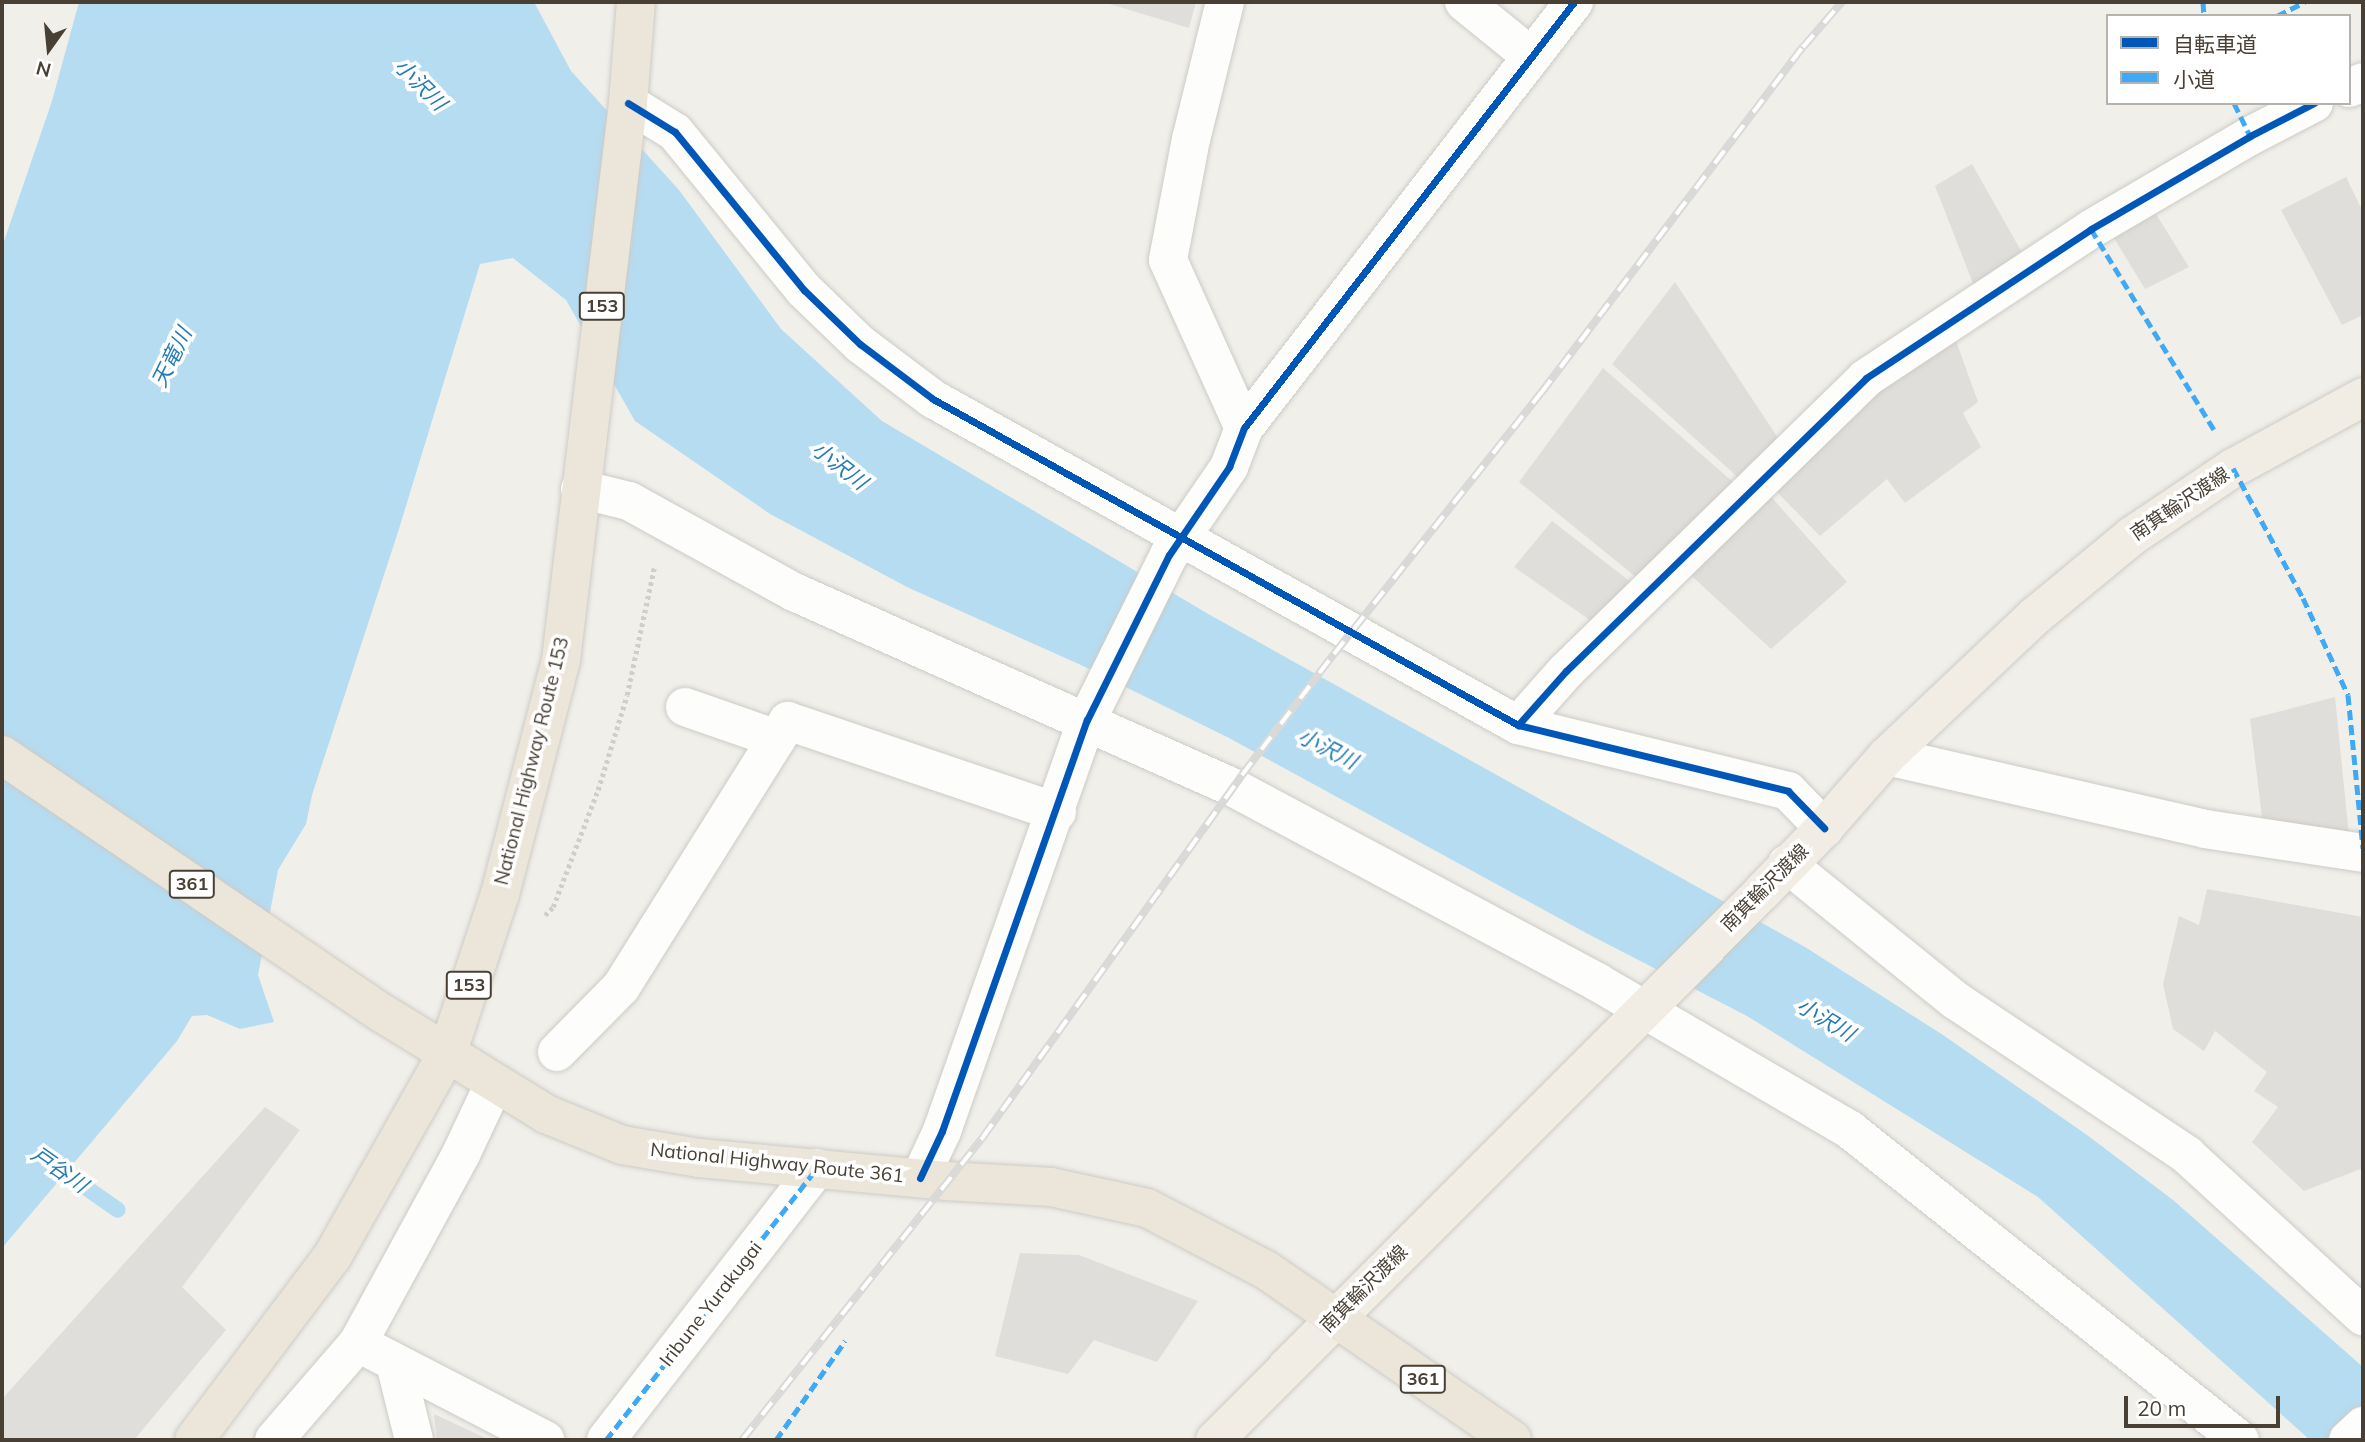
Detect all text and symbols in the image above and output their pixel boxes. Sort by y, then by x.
north arrow [14,14,84,84]
legend [2106,14,2351,105]
text: 自転車道 [2173,31,2257,57]
water label: 小沢川 [390,53,452,115]
text: N [34,56,54,83]
text: 小道 [2173,66,2215,92]
road number: 153 [578,292,626,320]
water label: 天竜川 [146,323,196,391]
water label: 小沢川 [807,436,873,494]
street label: 南箕輪沢渡線 [2126,463,2234,545]
street label: National Highway Route 153 [490,635,574,887]
water label: 小沢川 [1294,722,1362,774]
street label: 南箕輪沢渡線 [1717,840,1813,936]
road number: 361 [168,870,216,898]
road number: 153 [444,970,494,1000]
water label: 小沢川 [1793,992,1859,1046]
street label: National Highway Route 361 [649,1138,905,1188]
water label: 戸谷川 [27,1141,93,1197]
street label: Iribune Yurakugai [655,1237,767,1371]
street label: 南箕輪沢渡線 [1316,1241,1412,1337]
road number: 361 [1398,1364,1448,1394]
scale bar [2127,1382,2283,1426]
text: 20 m [2137,1395,2186,1421]

